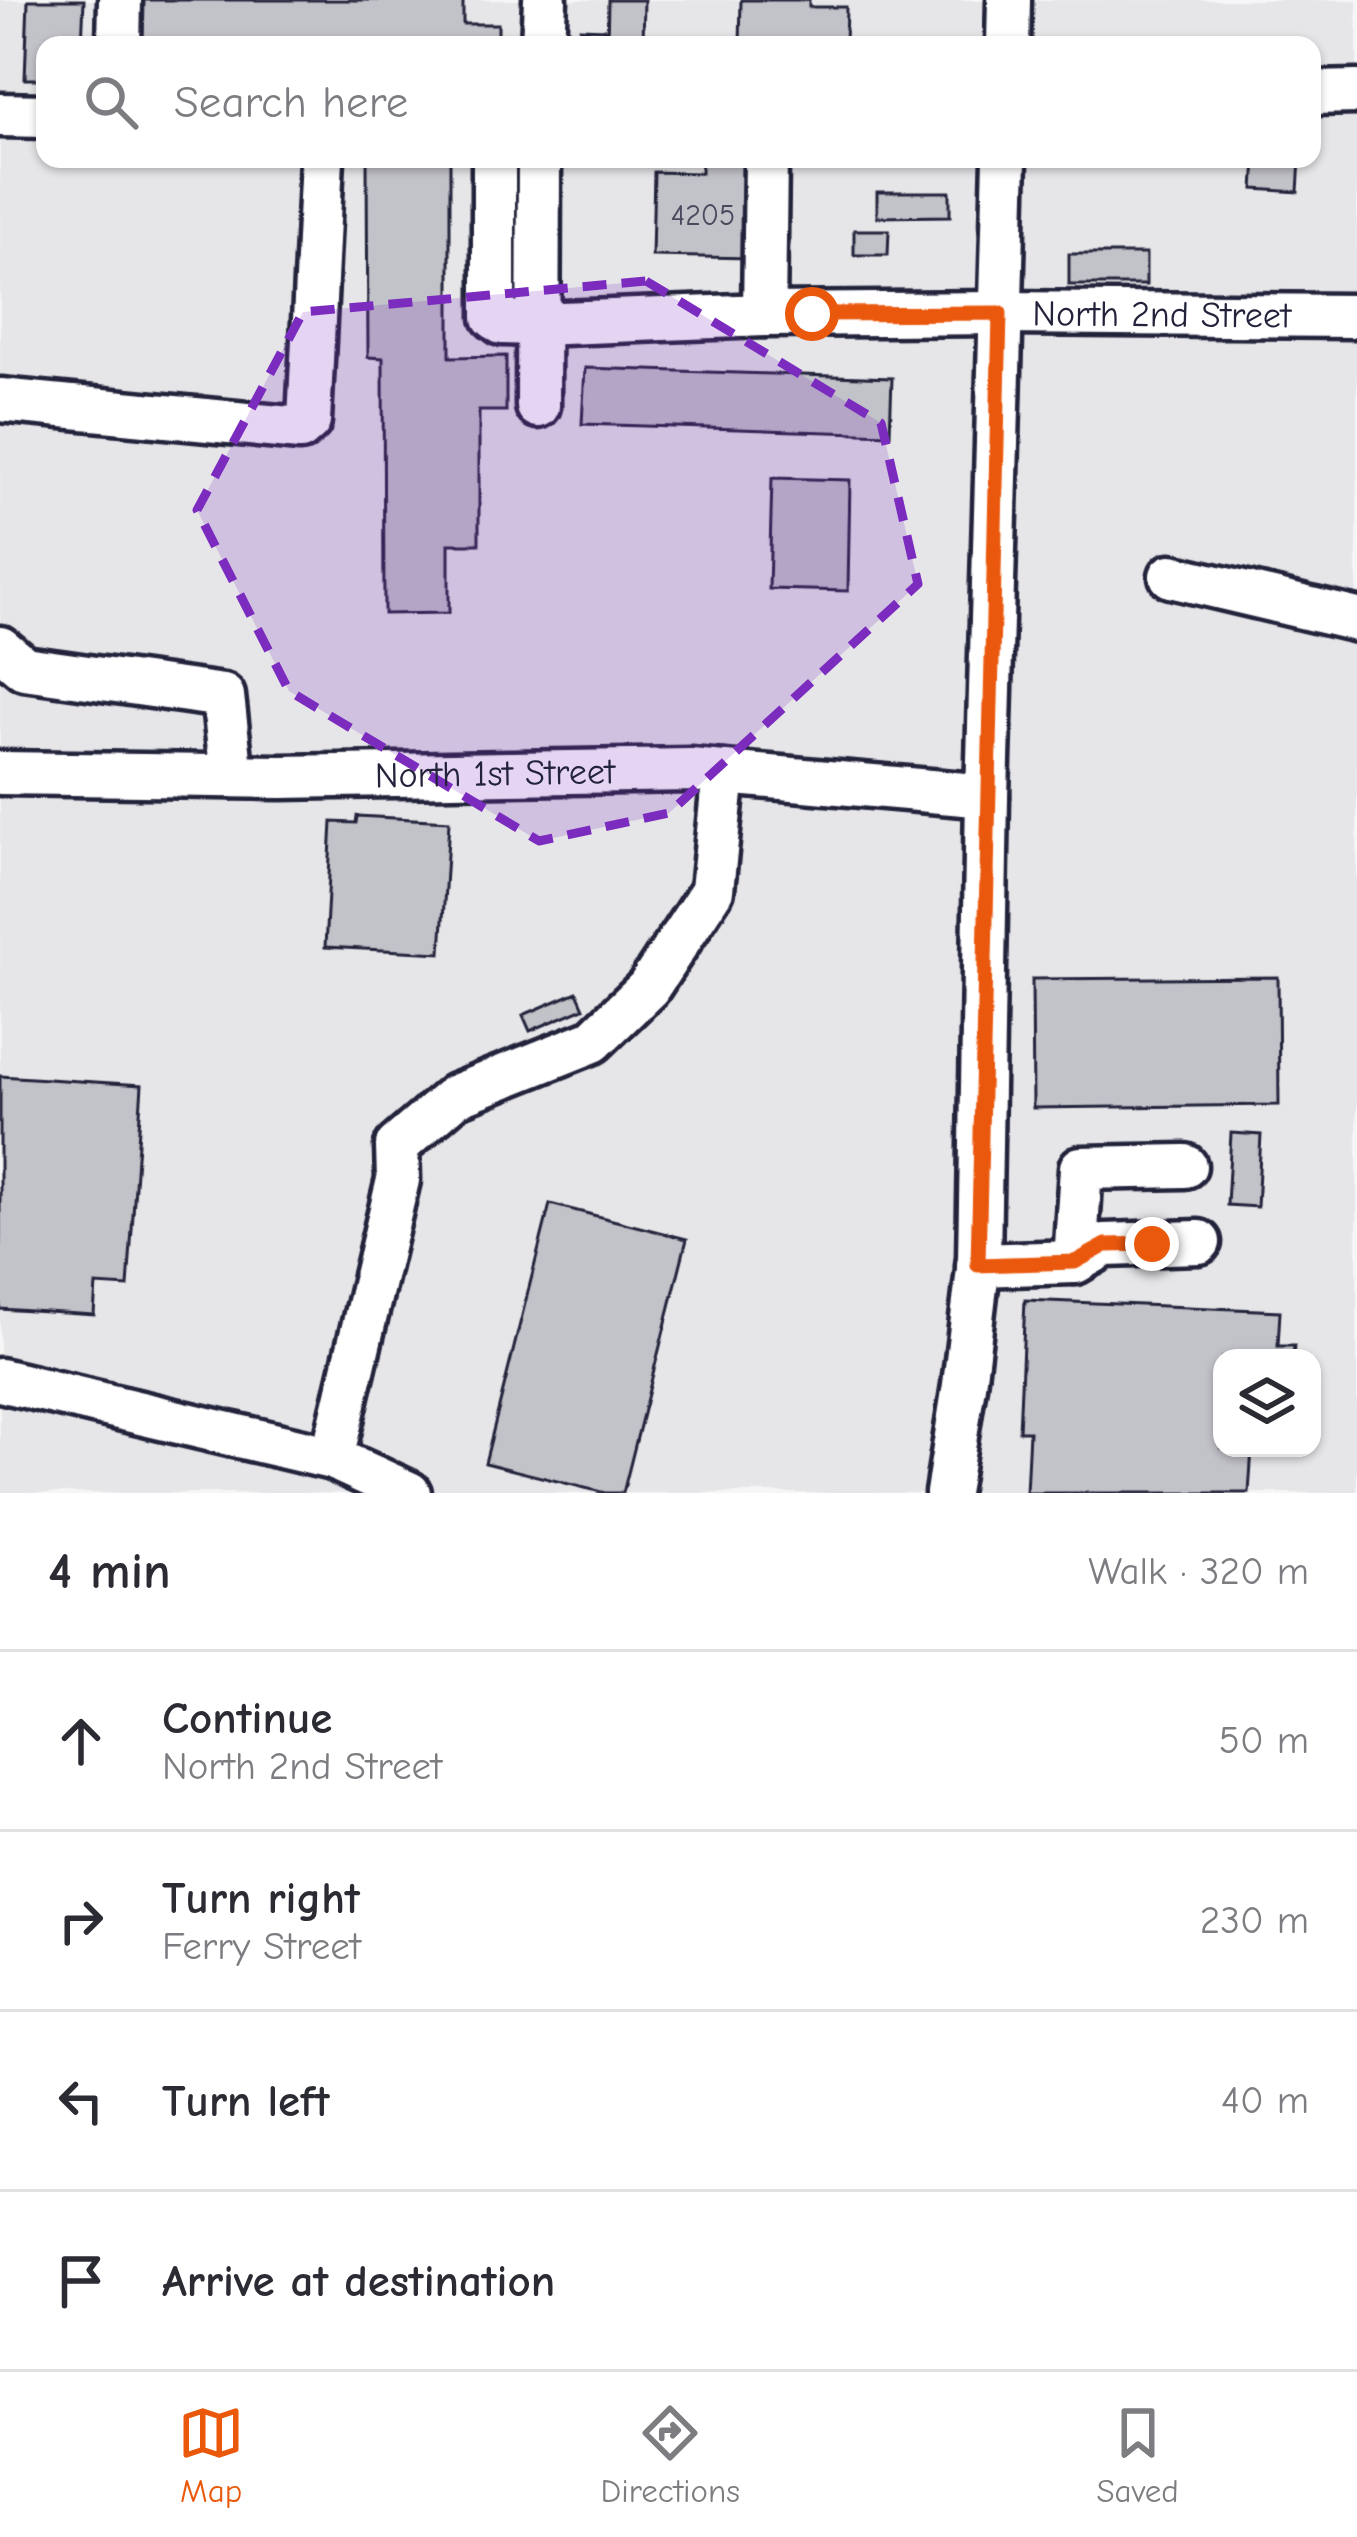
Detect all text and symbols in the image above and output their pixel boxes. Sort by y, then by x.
search box [36,36,1321,168]
icon: search [78,69,144,135]
text: Search here [174,76,408,128]
house number: 4205 [671,198,735,233]
route start [785,287,839,341]
street label: North 2nd Street [1032,293,1293,336]
street label: North 1st Street [374,751,617,796]
route end [1125,1217,1179,1271]
map controls [1213,1349,1321,1457]
button: layers [1213,1349,1321,1457]
text: 4 min [48,1542,171,1601]
text: Walk · 320 m [1088,1549,1309,1594]
text: Continue [162,1692,332,1744]
icon: ahead [48,1708,114,1774]
text: 50 m [1219,1718,1309,1763]
text: North 2nd Street [162,1744,442,1789]
text: Turn right [162,1872,360,1924]
icon: right [48,1888,114,1954]
text: 230 m [1200,1898,1309,1943]
text: Ferry Street [162,1924,361,1969]
icon: left [48,2068,114,2134]
text: Turn left [162,2075,329,2127]
text: 40 m [1221,2078,1309,2123]
icon: arrive [48,2248,114,2314]
text: Arrive at destination [162,2255,555,2307]
tab: Map [178,2400,244,2510]
tab: Directions [601,2400,740,2510]
tab: Saved [1096,2400,1179,2510]

